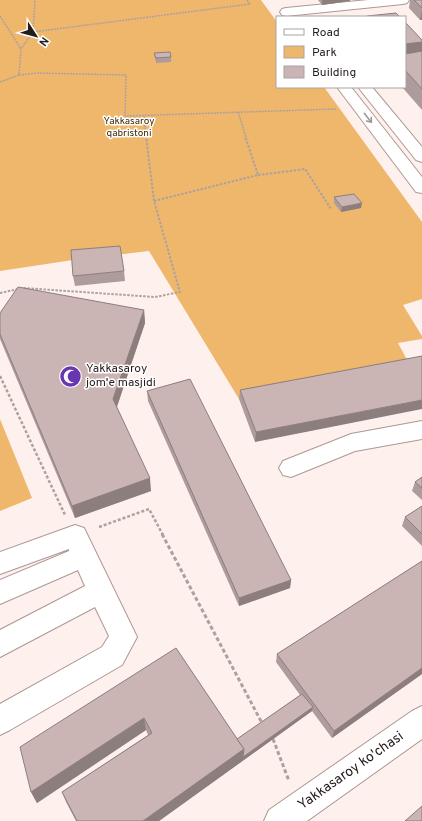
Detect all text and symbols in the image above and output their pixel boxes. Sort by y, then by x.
north arrow [16,16,56,56]
legend [276,16,406,88]
text: Road [312,25,340,41]
text: N [35,34,51,49]
text: Park [312,45,337,61]
text: Building [312,65,356,81]
one-way arrow [364,112,372,123]
park label: Yakkasaroy qabristoni [103,115,155,140]
place label: Yakkasaroy jom'e masjidi [85,361,156,391]
mosque icon: Yakkasaroy jom'e masjidi [58,363,84,389]
street label: Yakkasaroy ko'chasi [295,728,407,814]

